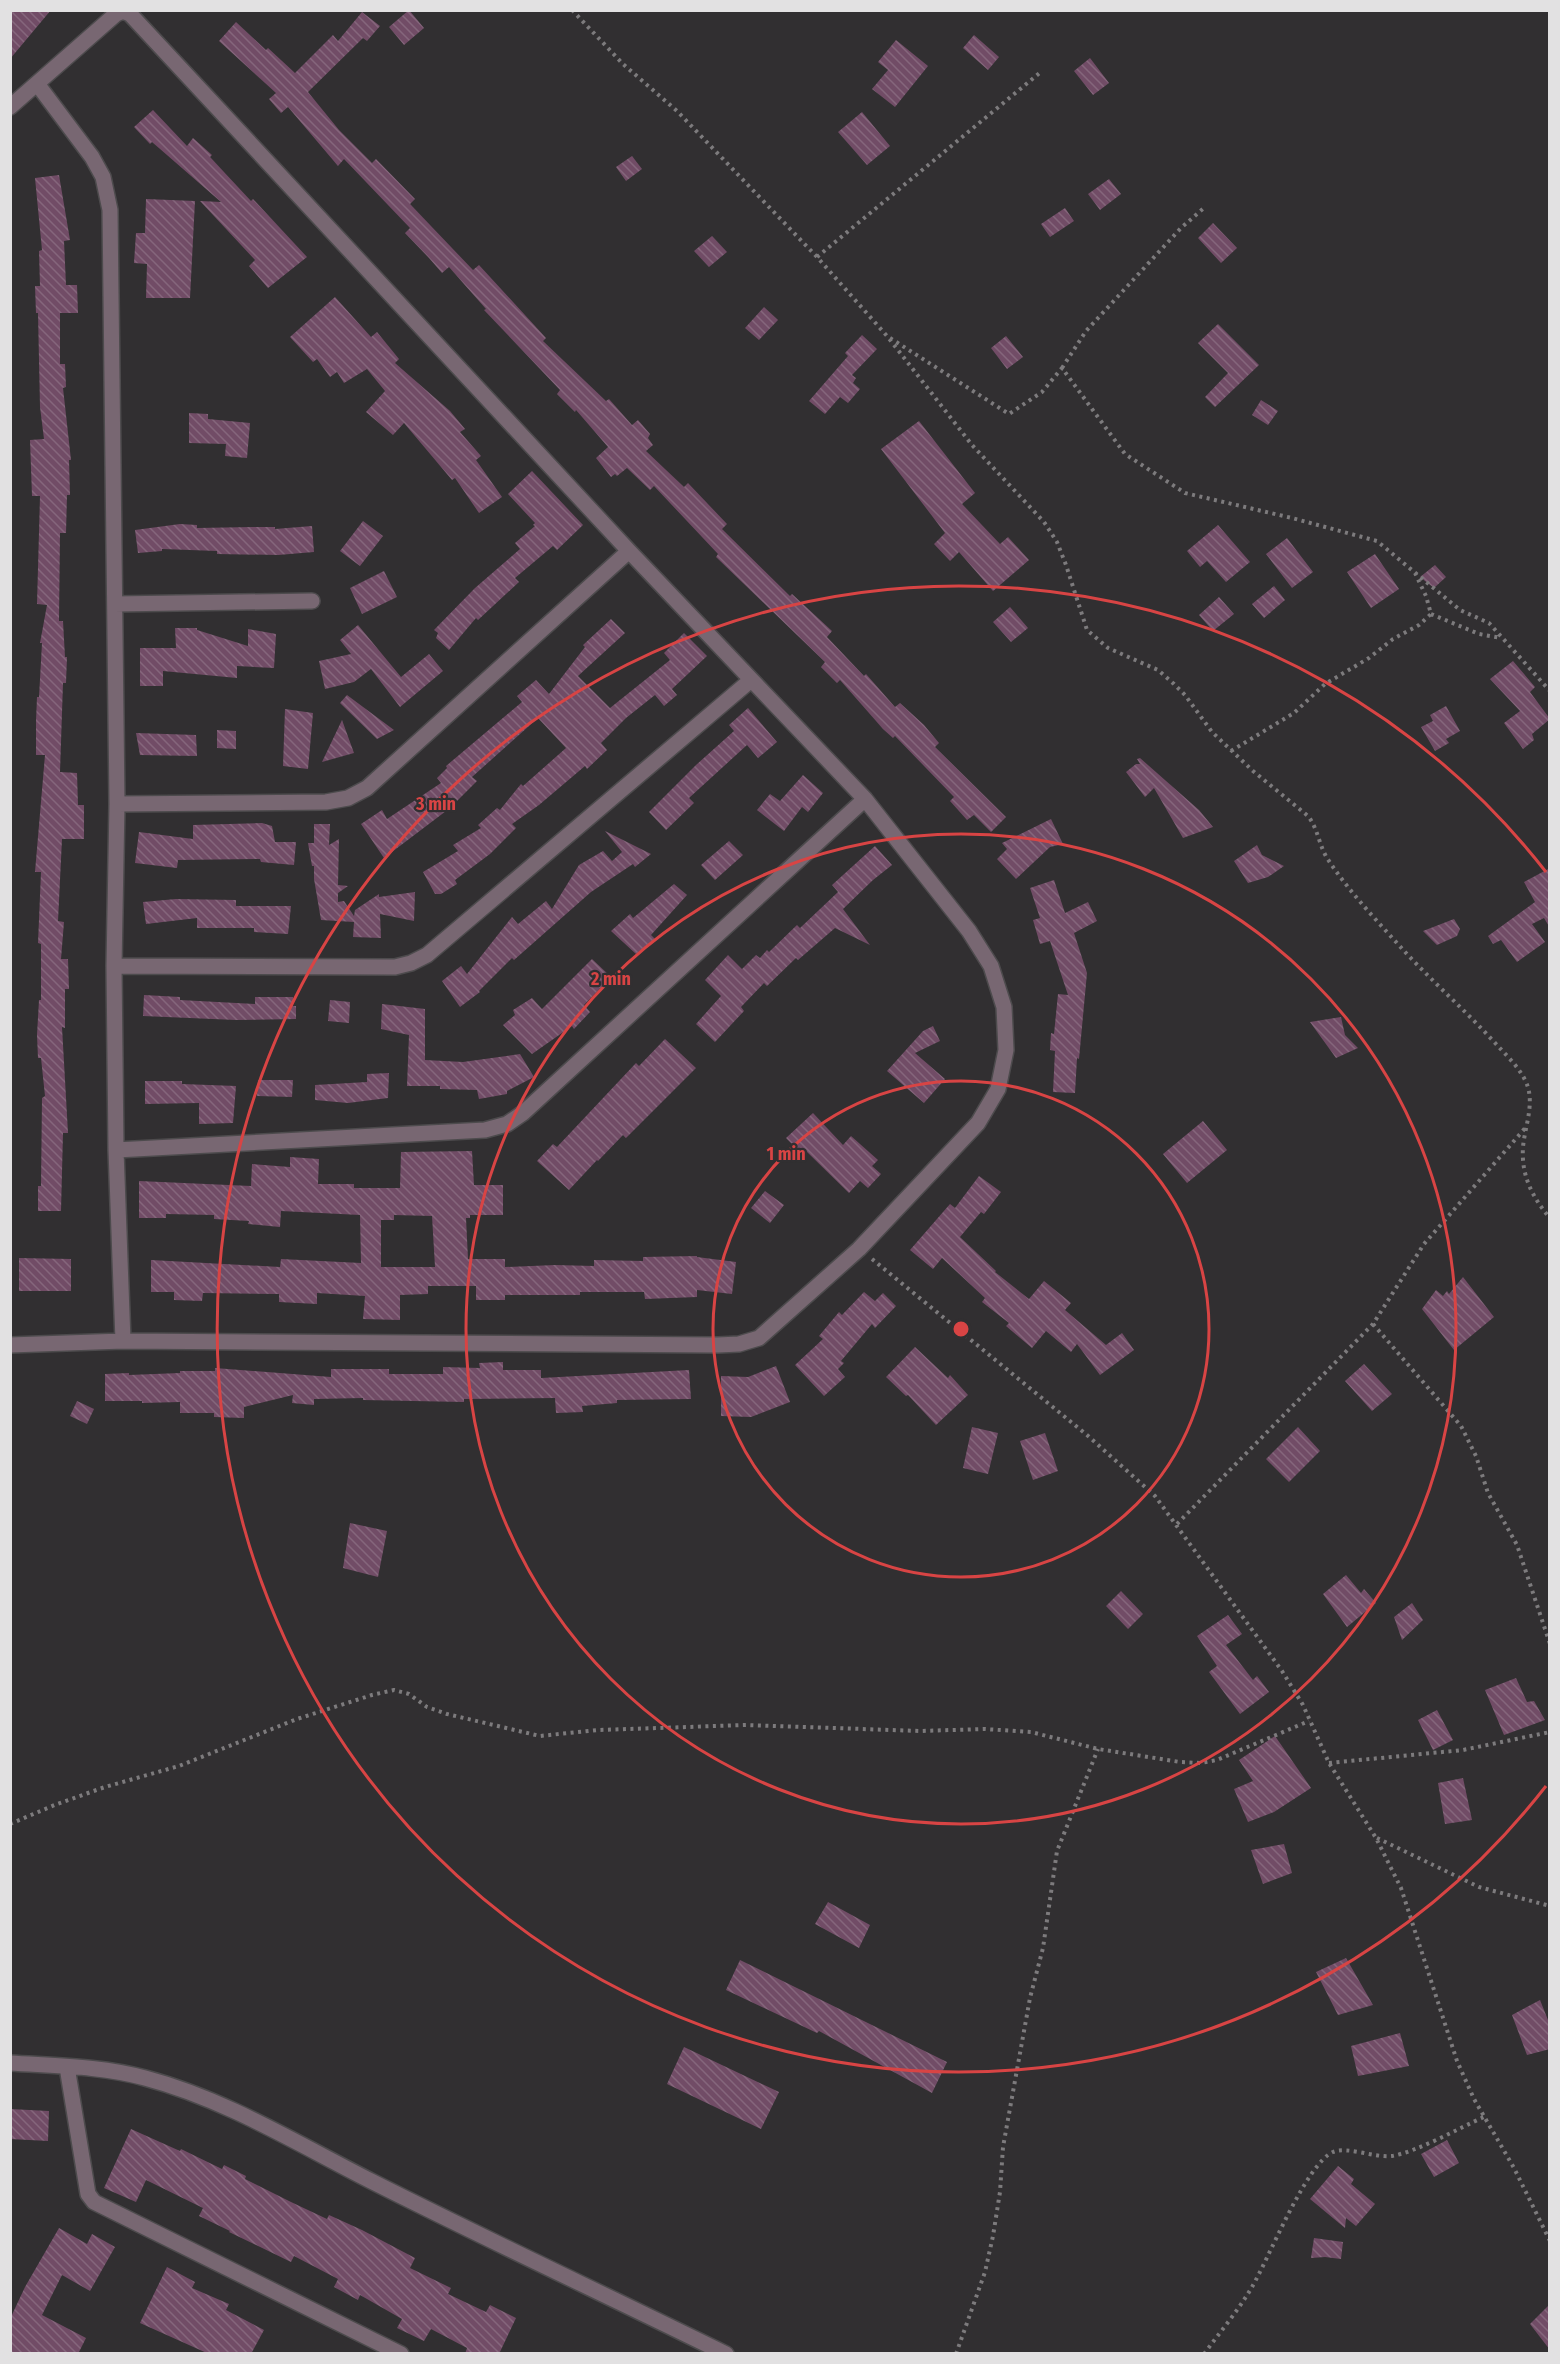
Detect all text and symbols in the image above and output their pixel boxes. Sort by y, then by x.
text: 3 min [415,793,456,815]
text: 2 min [590,968,631,990]
text: 1 min [766,1143,806,1165]
centre of rings [951,1319,971,1339]

